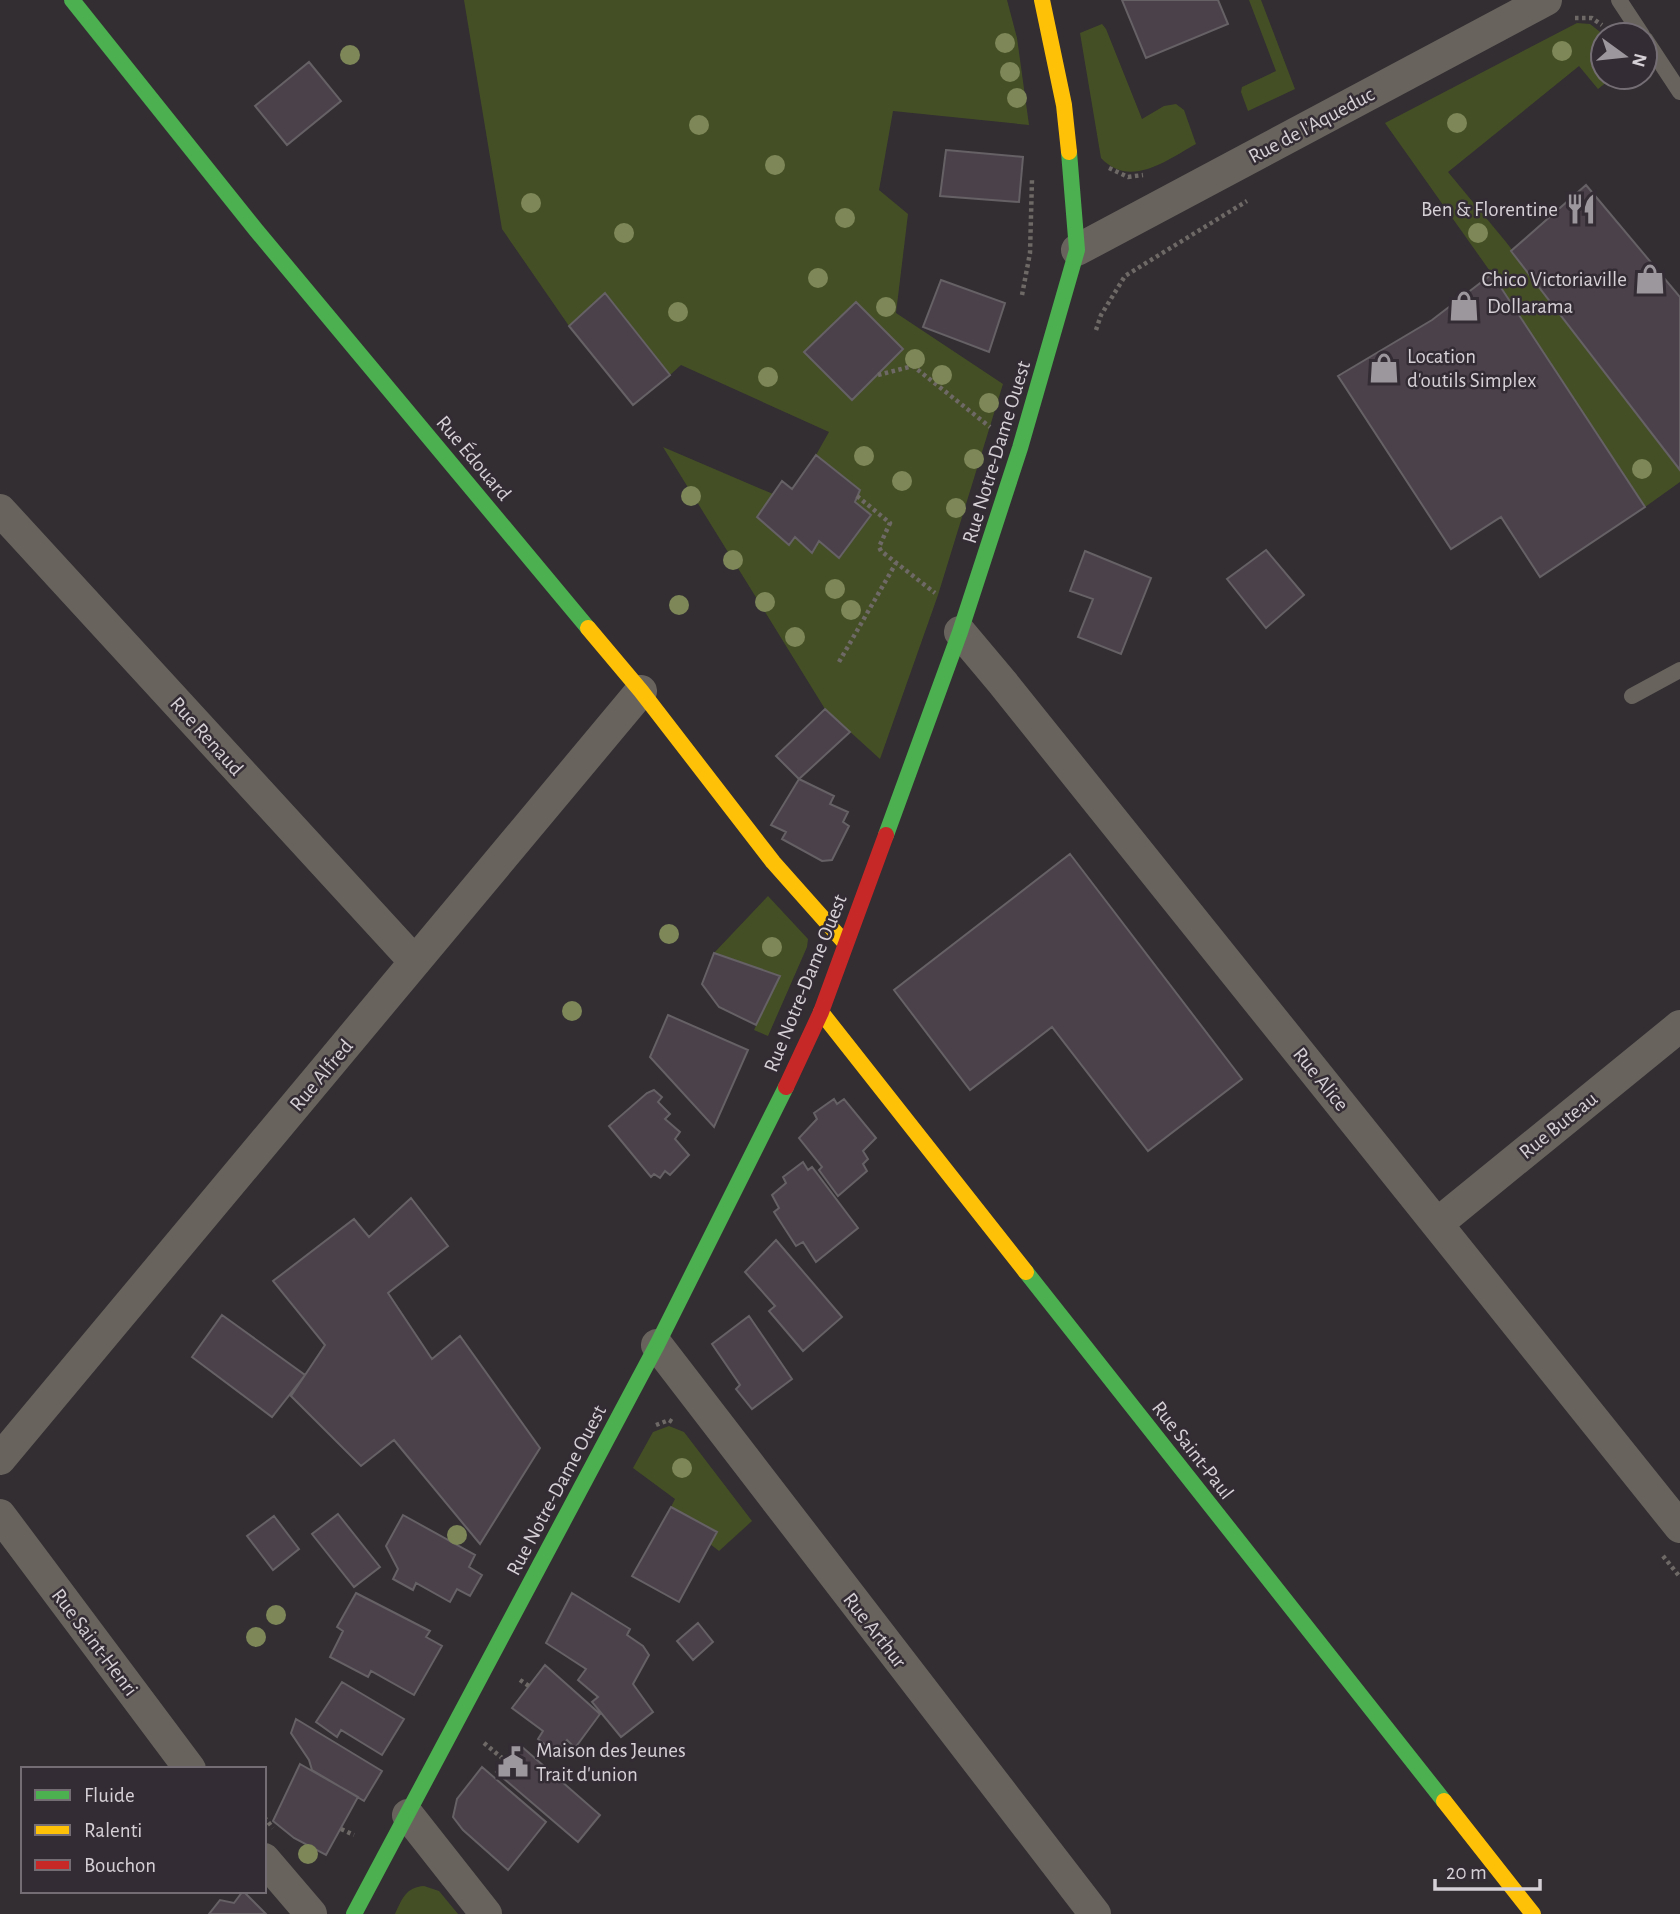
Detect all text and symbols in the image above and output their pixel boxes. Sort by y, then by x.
north arrow [1589,21,1659,91]
text: N [1628,51,1650,69]
street label: Rue de l'Aqueduc [1245,84,1378,167]
restaurant icon: Ben & Florentine [1564,192,1598,226]
place label: Ben & Florentine [1421,199,1558,220]
shop icon: Chico Victoriaville [1633,262,1667,296]
place label: Chico Victoriaville [1481,269,1627,290]
shop icon: Dollarama [1447,289,1481,323]
place label: Dollarama [1487,296,1574,317]
place label: Location d'outils Simplex [1407,346,1536,391]
shop icon: Location d'outils Simplex [1367,351,1401,385]
street label: Rue Notre-Dame Ouest [959,358,1034,546]
street label: Rue Édouard [432,411,517,505]
street label: Rue Renaud [166,693,247,780]
street label: Rue Notre-Dame Ouest [760,891,851,1075]
street label: Rue Alfred [286,1036,357,1115]
street label: Rue Alice [1289,1043,1352,1115]
street label: Rue Buteau [1515,1088,1601,1163]
street label: Rue Saint-Paul [1148,1397,1237,1503]
street label: Rue Notre-Dame Ouest [503,1401,610,1579]
street label: Rue Saint-Henri [48,1585,142,1700]
street label: Rue Arthur [839,1589,910,1672]
place label: Maison des Jeunes Trait d'union [536,1740,686,1785]
public building icon: Maison des Jeunes Trait d'union [496,1745,530,1779]
legend [21,1767,266,1893]
text: Fluide [84,1785,135,1806]
text: Ralenti [84,1820,142,1841]
scale bar [1435,1848,1540,1892]
text: Bouchon [84,1855,156,1876]
text: 20 m [1446,1862,1487,1883]

